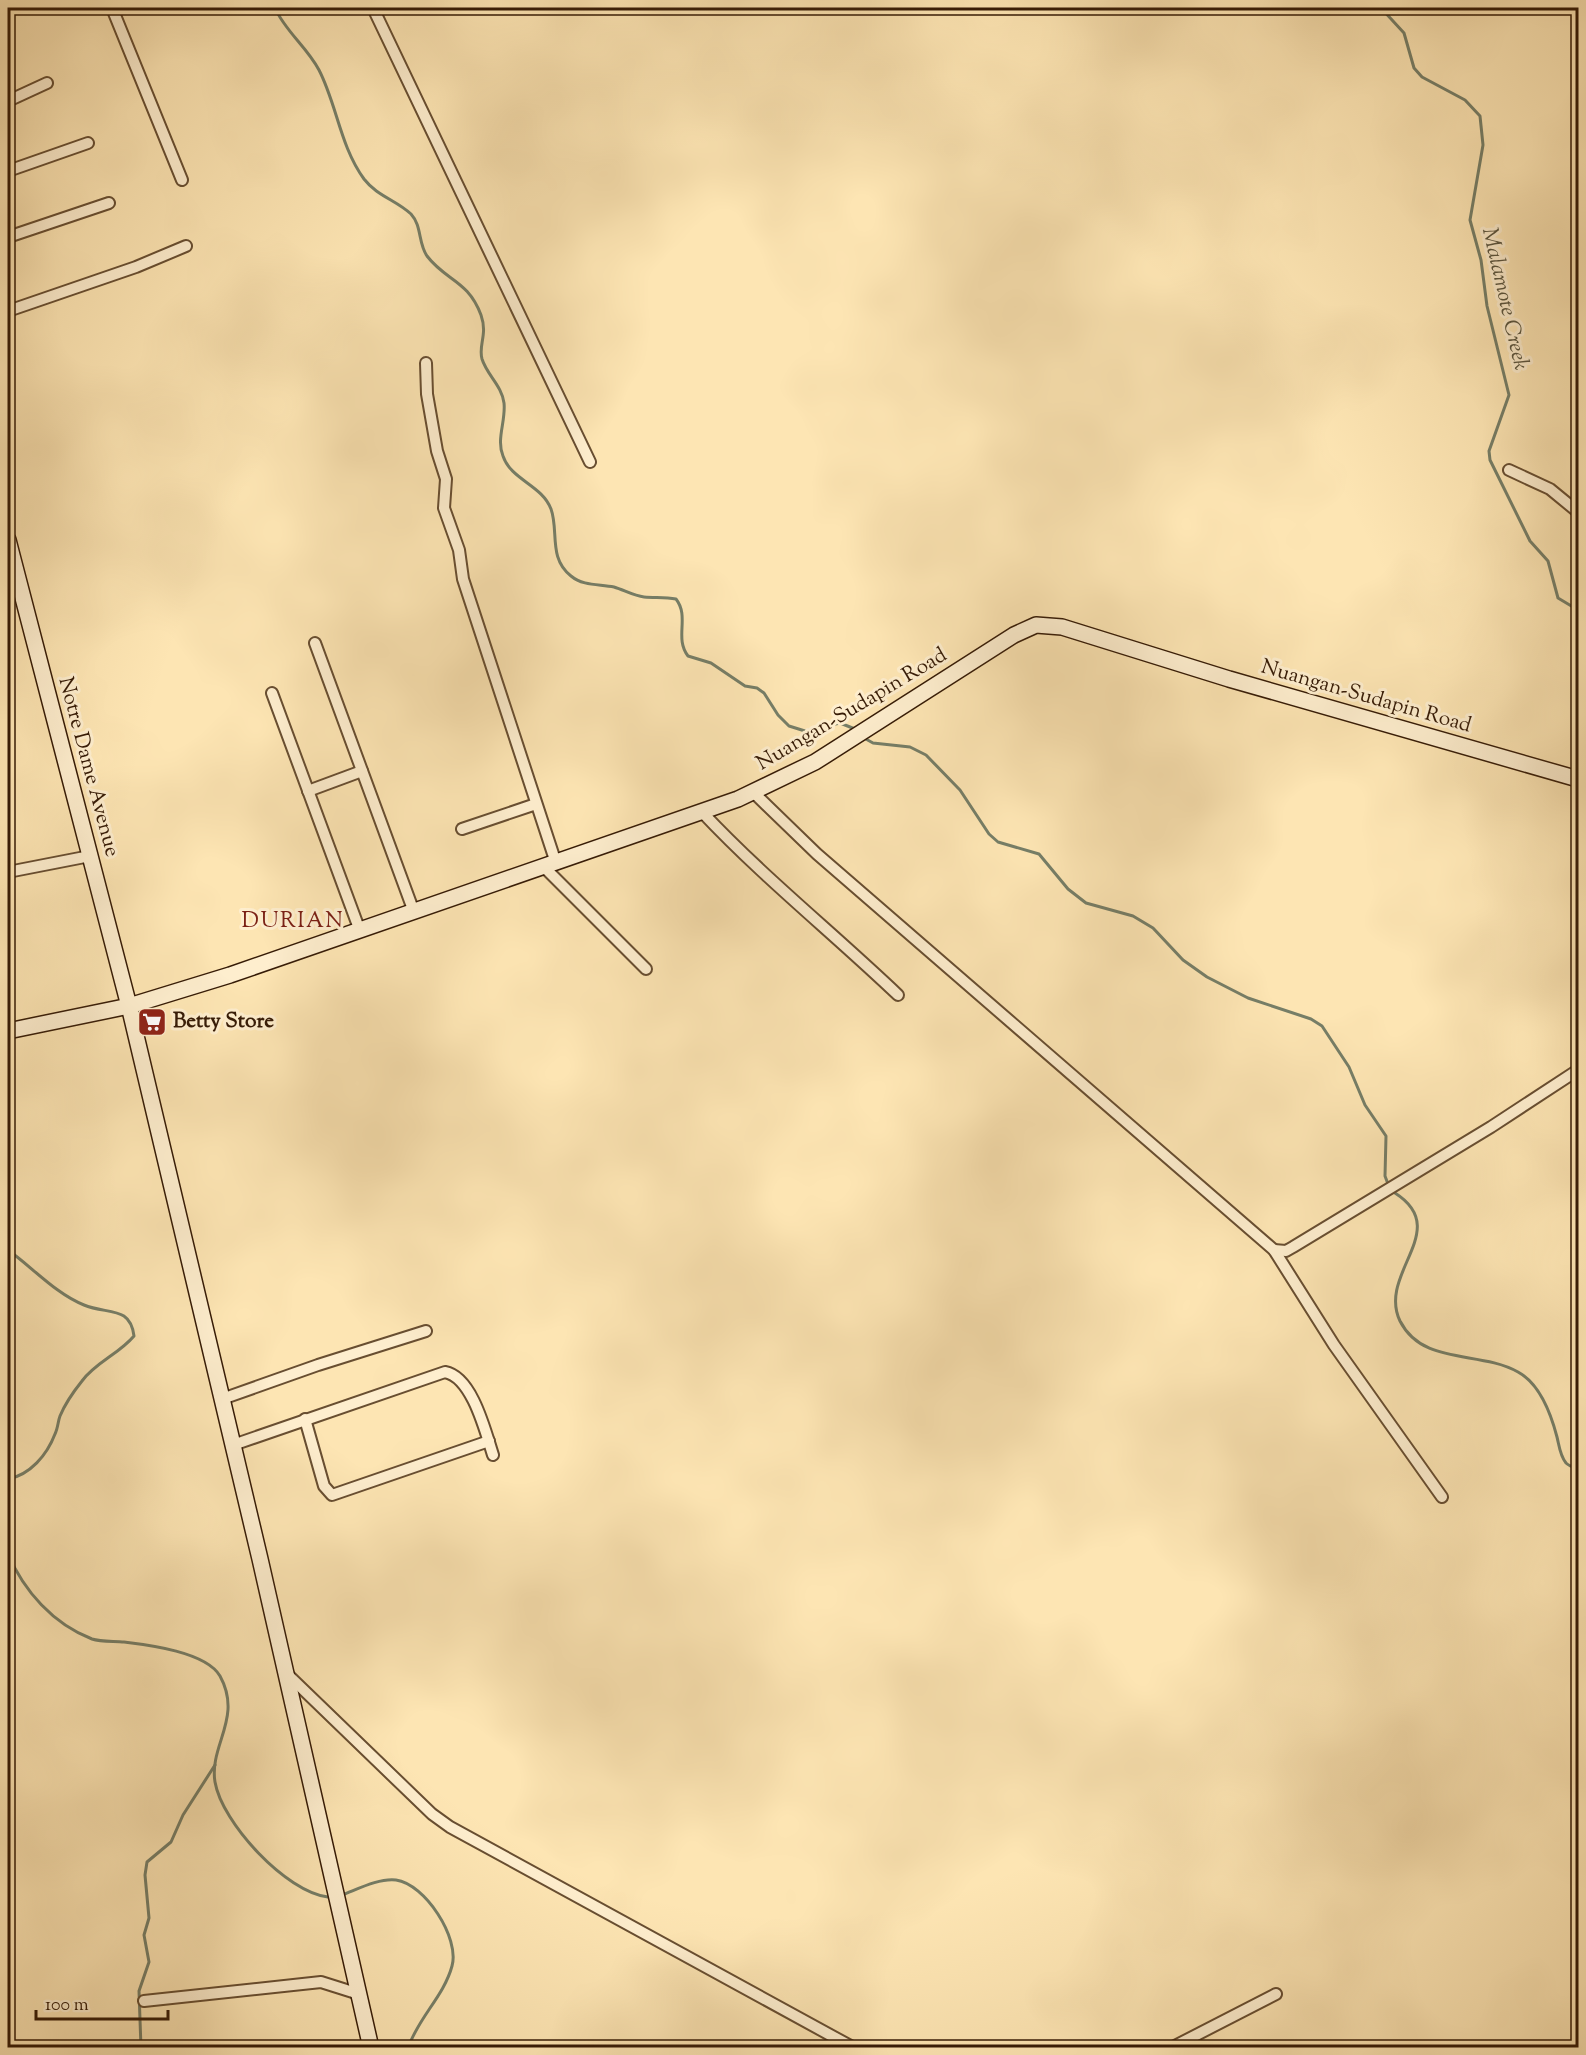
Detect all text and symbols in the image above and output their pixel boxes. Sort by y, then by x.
water label: Malamote Creek [1472,225,1536,373]
street label: Nuangan-Sudapin Road [751,641,953,779]
street label: Nuangan-Sudapin Road [1257,653,1475,741]
street label: Notre Dame Avenue [50,674,126,860]
district label: DURIAN [242,906,344,938]
supermarket icon: Betty Store [136,1006,168,1038]
place label: Betty Store [173,1007,274,1037]
scale bar [36,1983,168,2021]
text: 100 m [45,1993,89,2019]

